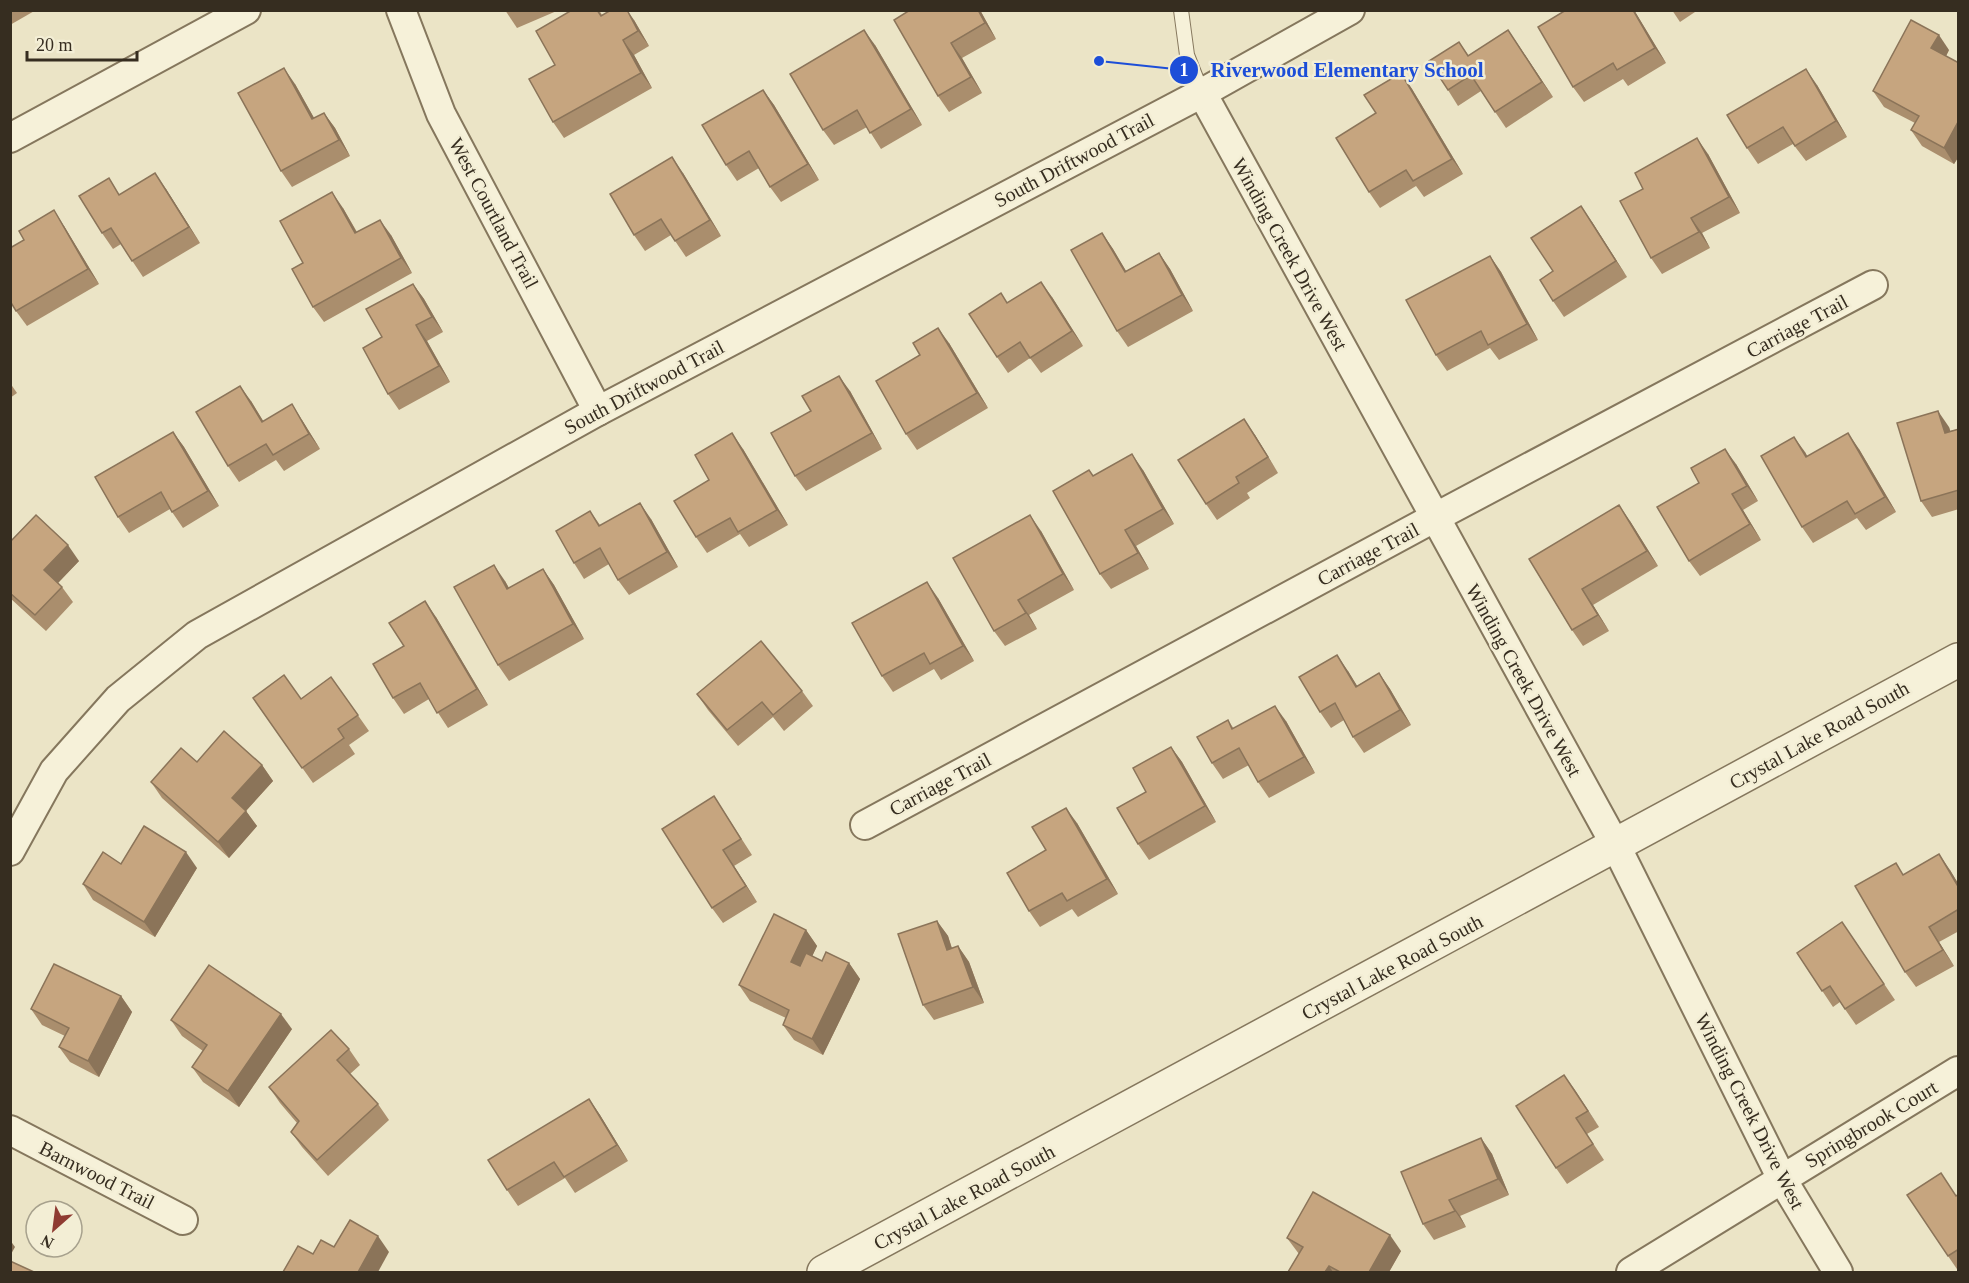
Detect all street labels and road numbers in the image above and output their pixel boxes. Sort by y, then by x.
street label: South Driftwood Trail [990,108,1158,211]
street label: West Courtland Trail [445,134,543,292]
street label: Winding Creek Drive West [1227,154,1352,355]
street label: Carriage Trail [1743,290,1852,363]
street label: South Driftwood Trail [560,335,728,438]
street label: Carriage Trail [1314,518,1423,591]
street label: Winding Creek Drive West [1461,580,1586,781]
street label: Crystal Lake Road South [1725,677,1913,794]
street label: Carriage Trail [886,748,995,821]
street label: Crystal Lake Road South [1298,910,1487,1025]
street label: Winding Creek Drive West [1690,1009,1809,1213]
street label: Springbrook Court [1801,1076,1942,1173]
street label: Barnwood Trail [36,1137,159,1214]
street label: Crystal Lake Road South [870,1140,1059,1255]

